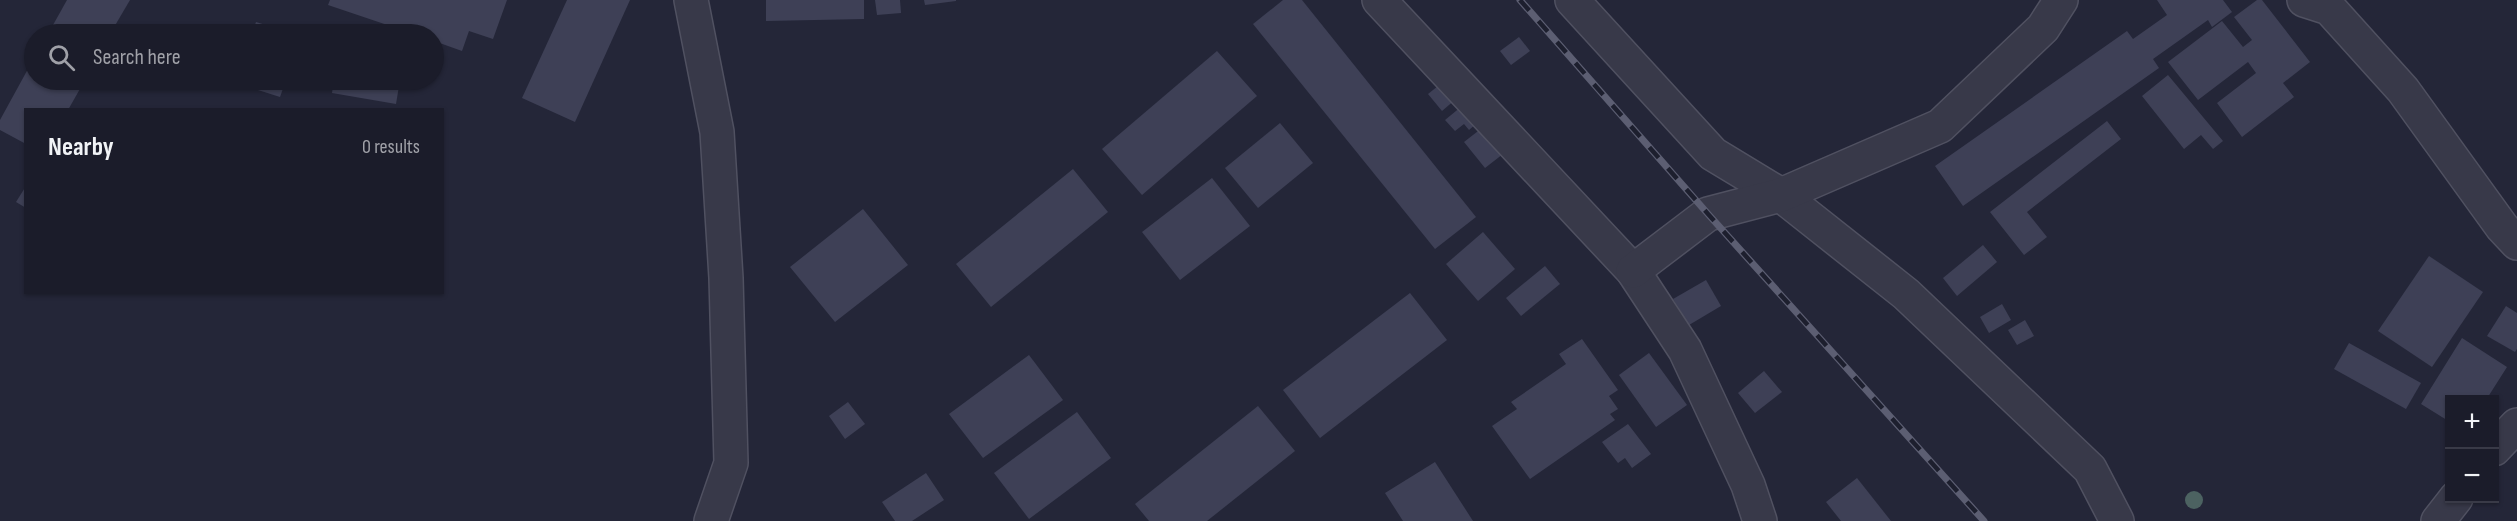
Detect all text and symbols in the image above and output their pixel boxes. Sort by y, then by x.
search box [24,24,444,90]
icon: search [45,41,78,74]
text: Search here [93,44,180,71]
text: Nearby [48,132,114,163]
text: 0 results [362,135,420,159]
map controls [2445,395,2499,503]
button: + [2445,395,2499,449]
button: − [2445,449,2499,503]

